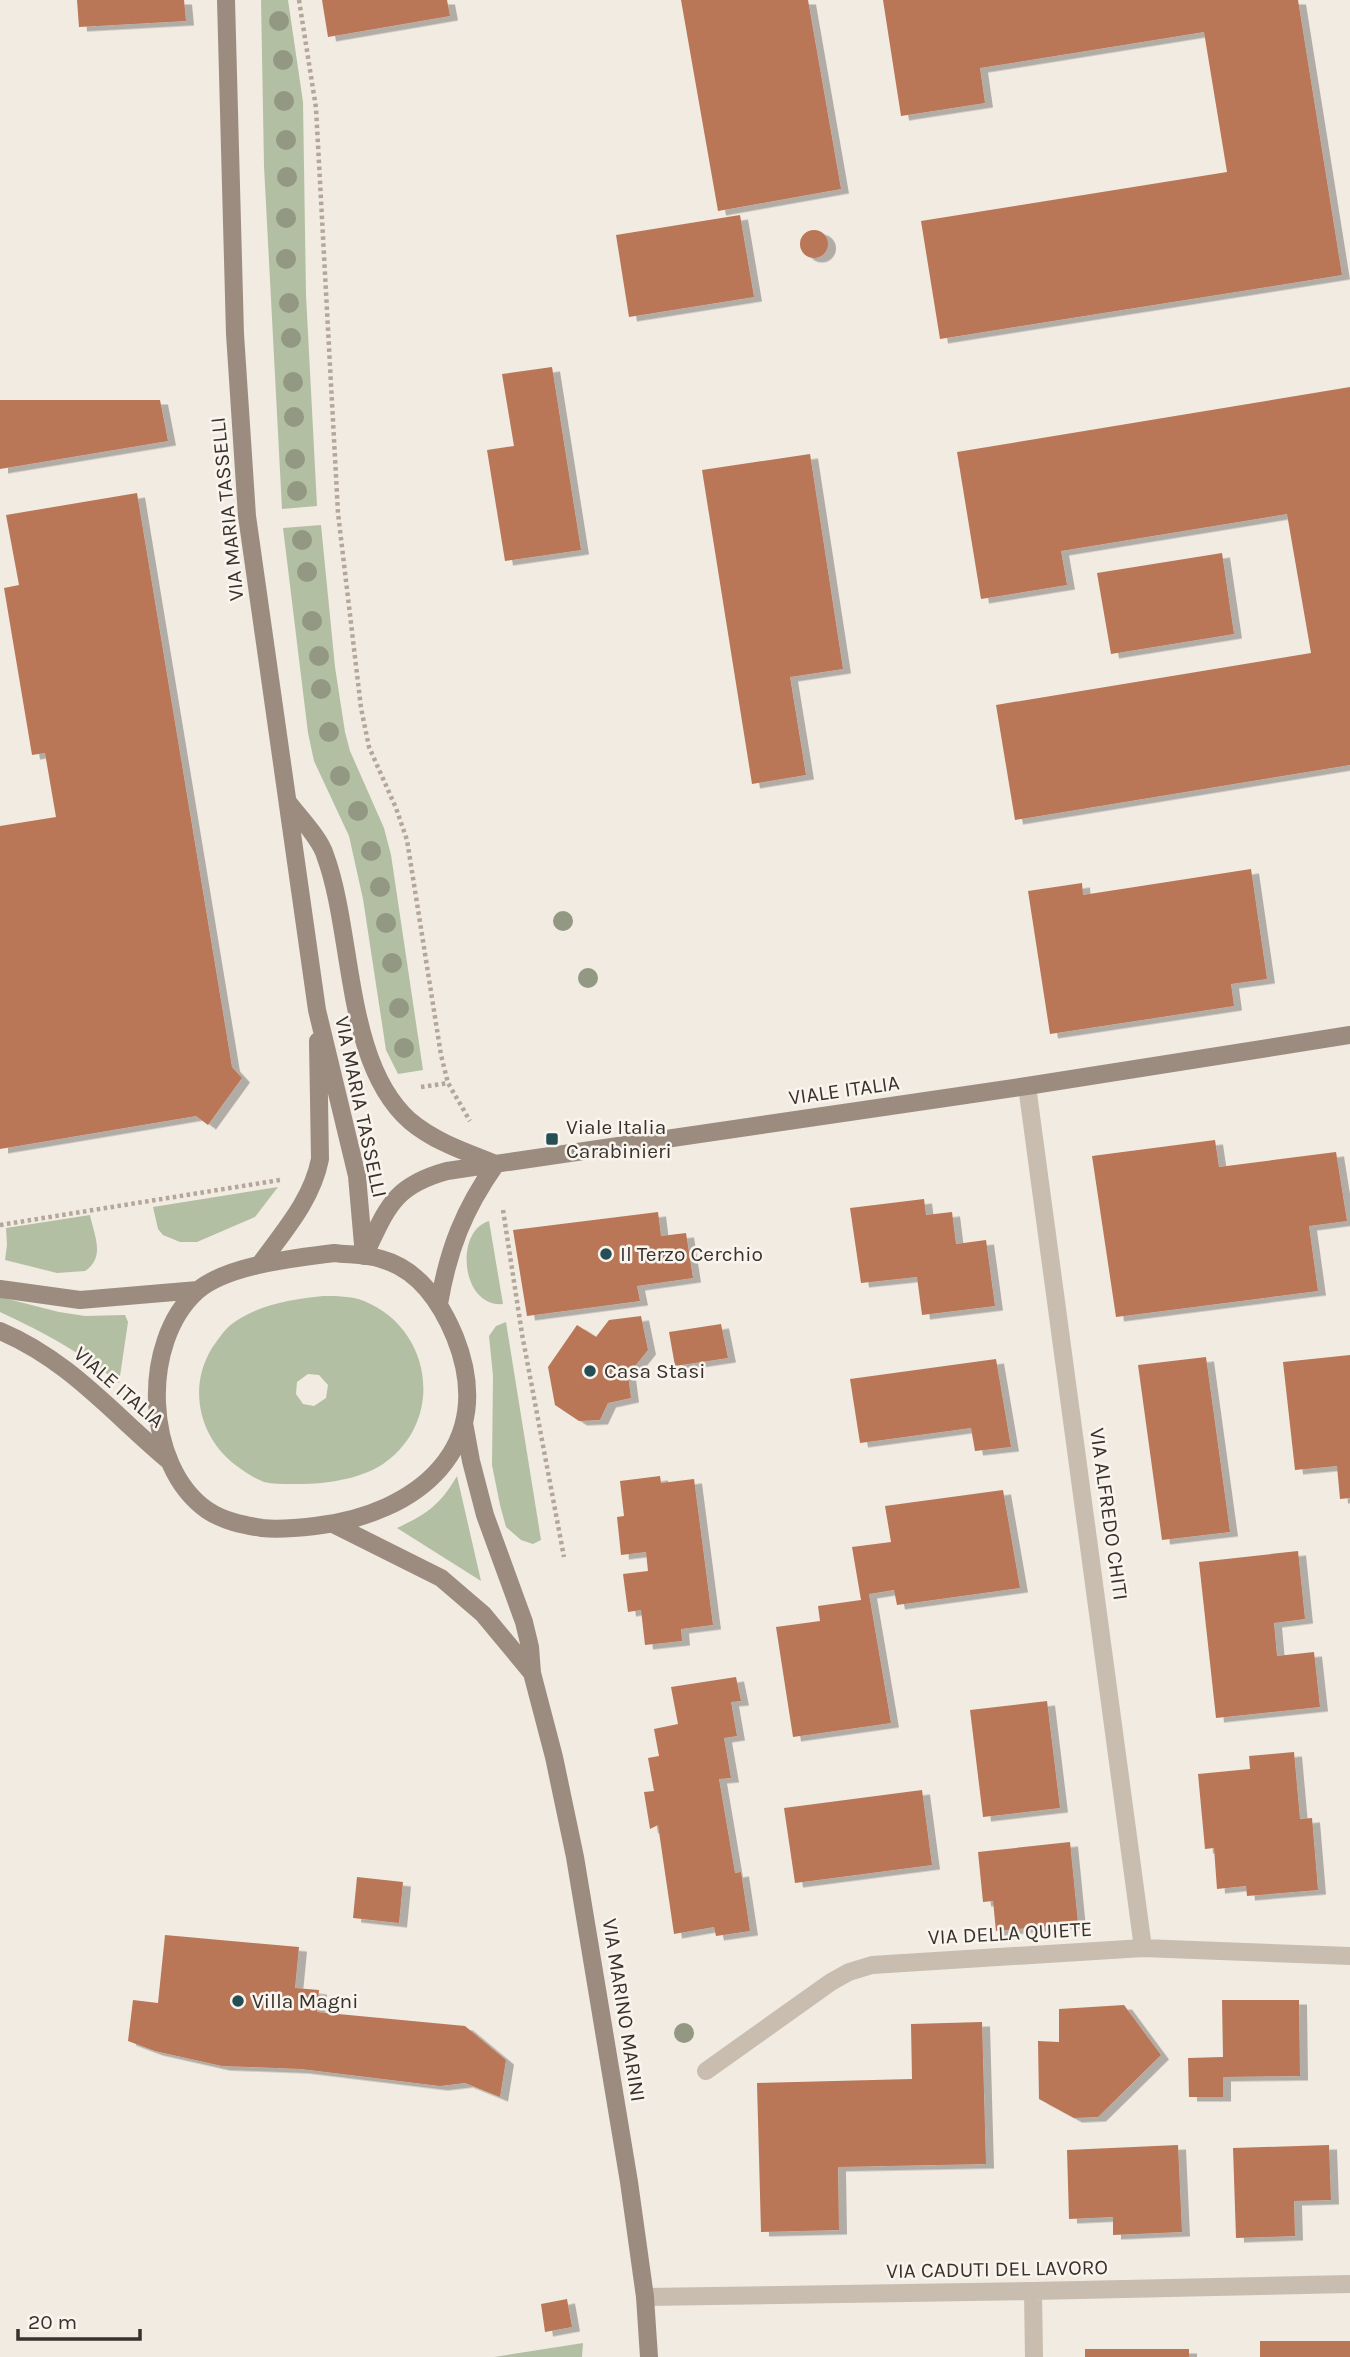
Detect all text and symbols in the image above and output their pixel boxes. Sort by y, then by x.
street label: VIA MARIA TASSELLI [205,416,249,602]
street label: VIA MARIA TASSELLI [330,1014,392,1200]
street label: VIALE ITALIA [787,1070,901,1110]
place label: Viale Italia Carabinieri [566,1115,672,1163]
marker: Viale Italia Carabinieri [544,1131,560,1147]
place label: Il Terzo Cerchio [620,1242,763,1266]
marker: Il Terzo Cerchio [598,1246,614,1262]
street label: VIALE ITALIA [69,1341,169,1433]
place label: Casa Stasi [604,1359,705,1383]
marker: Casa Stasi [582,1363,598,1379]
street label: VIA ALFREDO CHITI [1085,1426,1133,1602]
street label: VIA MARINO MARINI [598,1917,650,2103]
street label: VIA DELLA QUIETE [927,1917,1093,1949]
place label: Villa Magni [252,1989,359,2013]
marker: Villa Magni [230,1993,246,2009]
street label: VIA CADUTI DEL LAVORO [886,2255,1108,2283]
scale bar [18,2298,140,2342]
text: 20 m [28,2310,77,2334]

